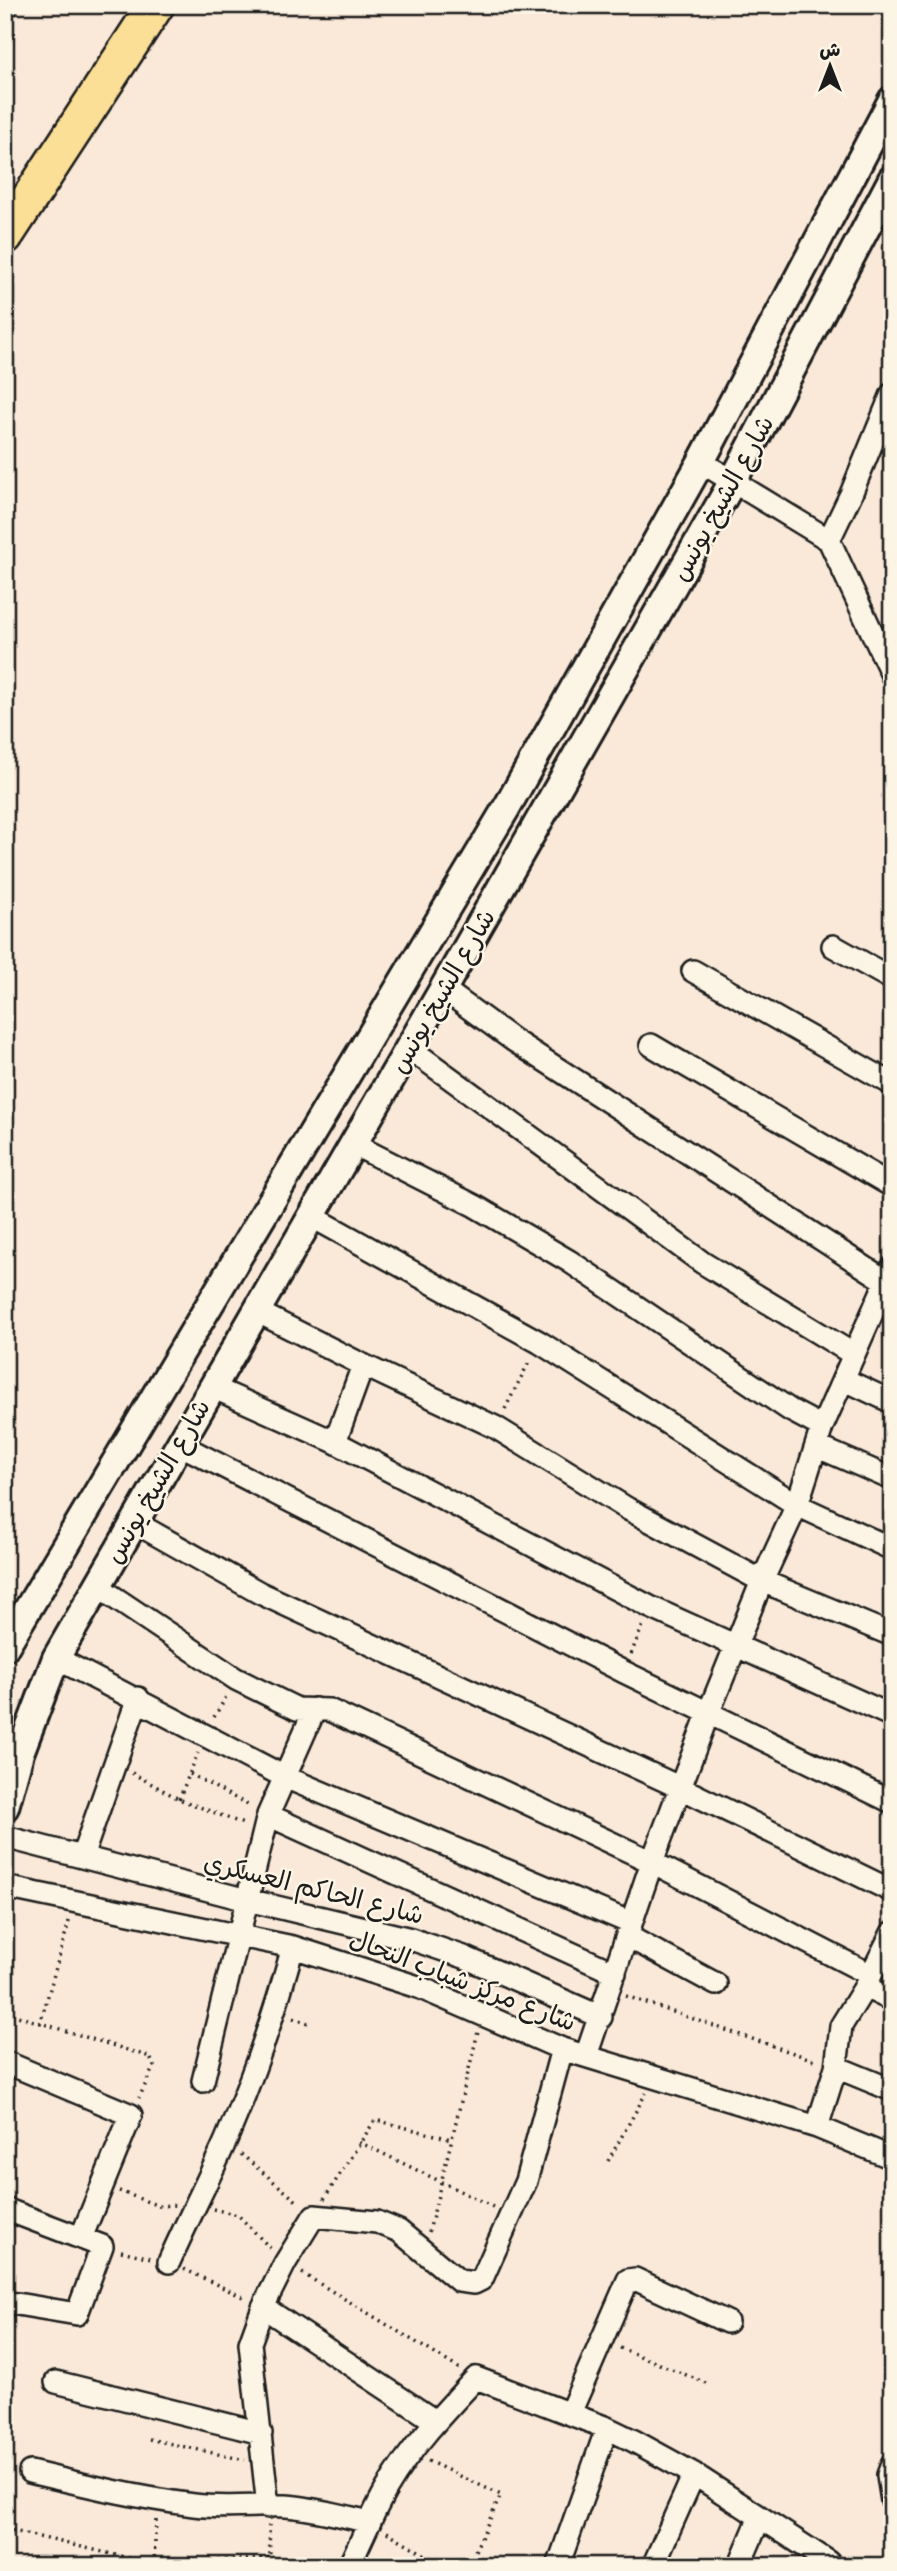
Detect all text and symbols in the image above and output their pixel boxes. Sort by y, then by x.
north arrow [796,32,866,102]
text: ش [820,41,841,64]
street label: شارع الشيخ يونس [668,412,784,588]
street label: شارع الشيخ يونس [386,906,505,1081]
street label: شارع الشيخ يونس [101,1396,220,1571]
street label: شارع الحاكم العسكري [200,1850,426,1935]
street label: شارع مركز شباب النحال [344,1927,579,2042]

